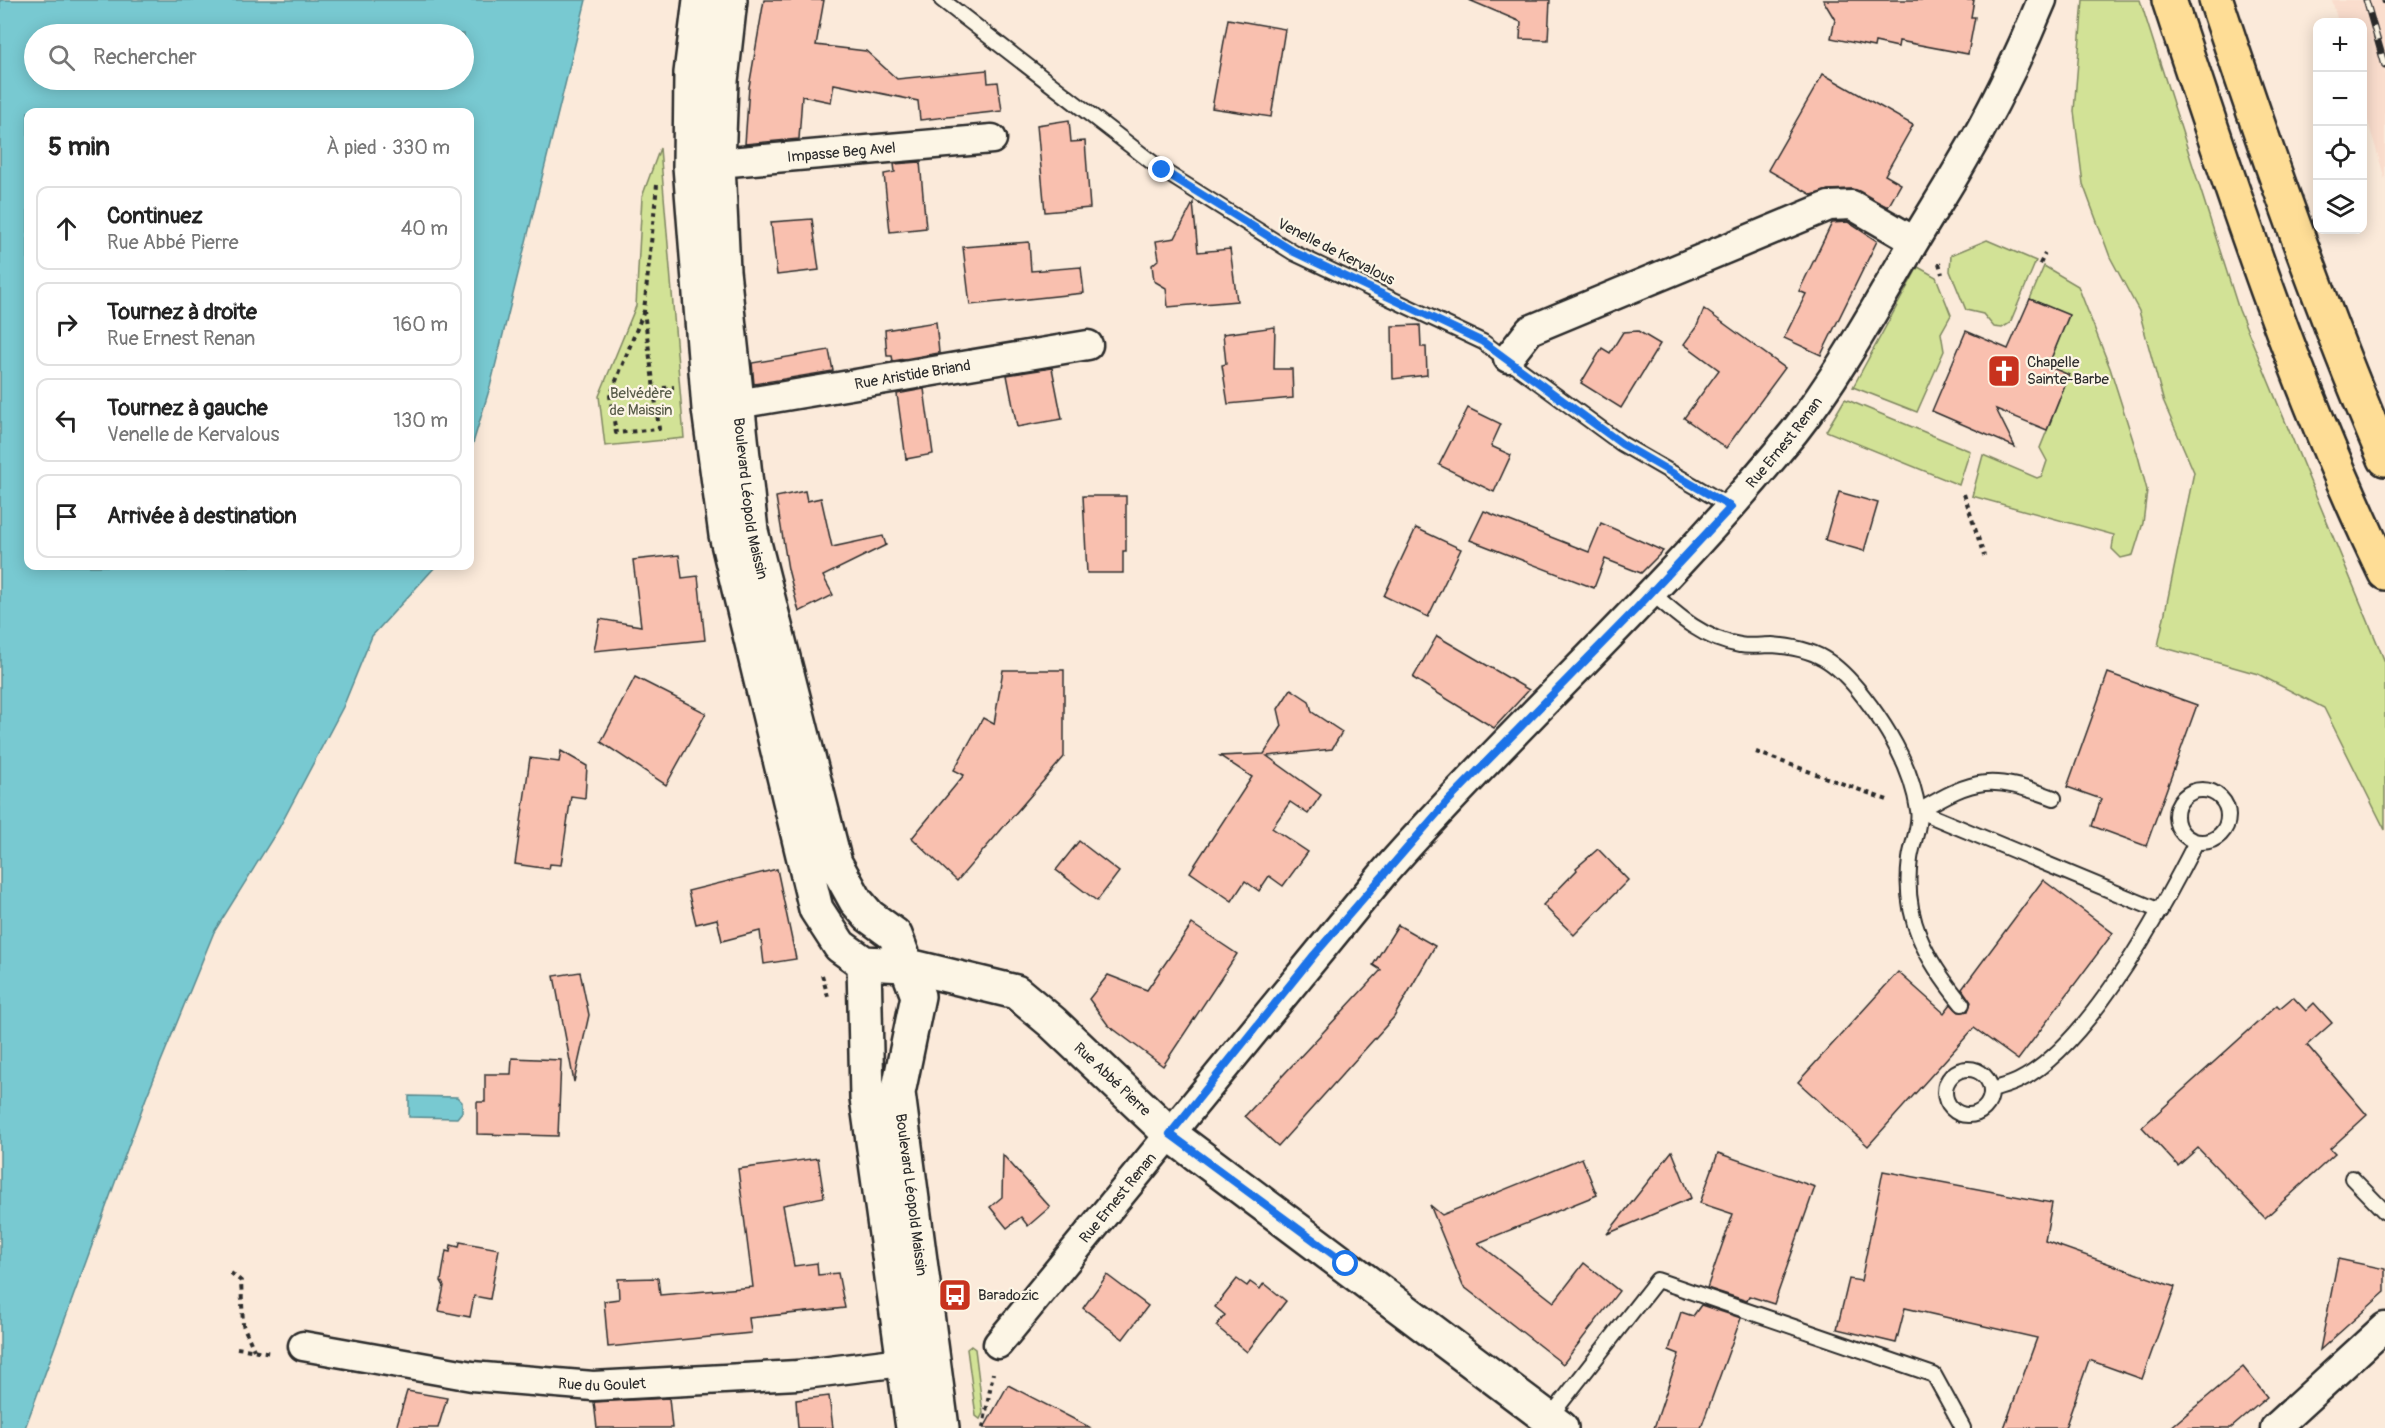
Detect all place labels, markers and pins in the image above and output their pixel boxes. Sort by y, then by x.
church icon: Chapelle Sainte-Barbe [1986,353,2022,389]
place label: Chapelle Sainte-Barbe [2027,353,2110,389]
bus stop icon: Baradozic [937,1277,973,1313]
place label: Baradozic [978,1286,1039,1305]

